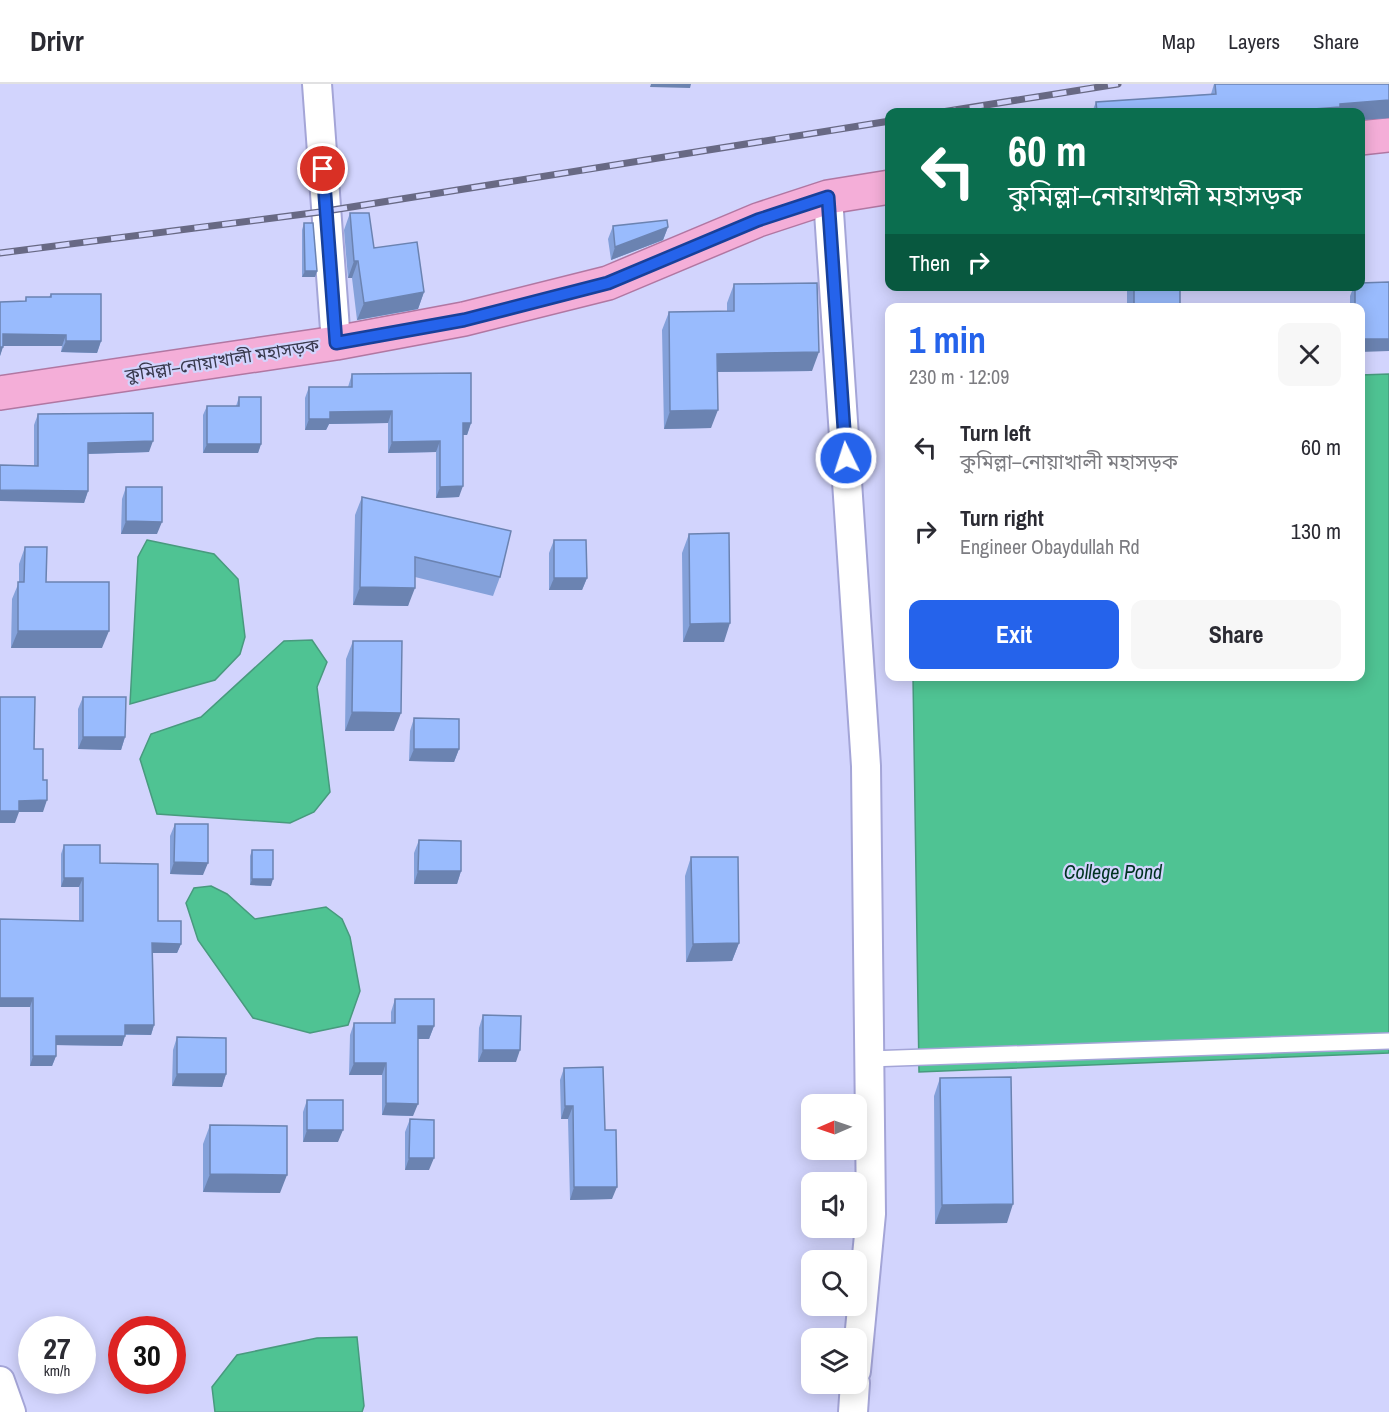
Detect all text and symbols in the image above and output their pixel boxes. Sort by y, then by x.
text: Drivr [30,22,84,60]
text: Map [1162,27,1195,56]
text: Layers [1228,27,1280,56]
text: Share [1313,27,1359,56]
text: 60 m [1008,123,1087,179]
icon: left [909,132,987,210]
pin [297,143,348,194]
icon: arrive [306,152,339,185]
text: কুমিল্লা–নোয়াখালী মহাসড়ক [1008,177,1302,213]
icon: right [962,246,995,279]
text: Then [909,248,950,278]
text: 1 min [909,316,986,364]
button: close [1278,323,1341,386]
street label: কুমিল্লা–নোয়াখালী মহাসড়ক [122,332,321,388]
text: 230 m · 12:09 [909,363,1009,390]
text: Turn left [960,418,1031,448]
position arrow [814,426,878,490]
icon: left [909,431,942,464]
text: 60 m [1301,432,1341,462]
text: কুমিল্লা–নোয়াখালী মহাসড়ক [960,448,1178,475]
text: Turn right [960,503,1044,533]
icon: right [909,515,942,548]
text: 130 m [1291,516,1341,546]
text: Engineer Obaydullah Rd [960,533,1140,560]
button: Exit [909,600,1119,669]
button: Share [1131,600,1341,669]
water label: College Pond [1064,858,1163,885]
north arrow [801,1094,867,1160]
map controls [801,1094,867,1394]
button: sound [801,1172,867,1238]
button: search [801,1250,867,1316]
speed limit sign: 30 [108,1316,186,1394]
text: 27 [43,1328,71,1368]
button: layers [801,1328,867,1394]
text: km/h [44,1360,70,1381]

